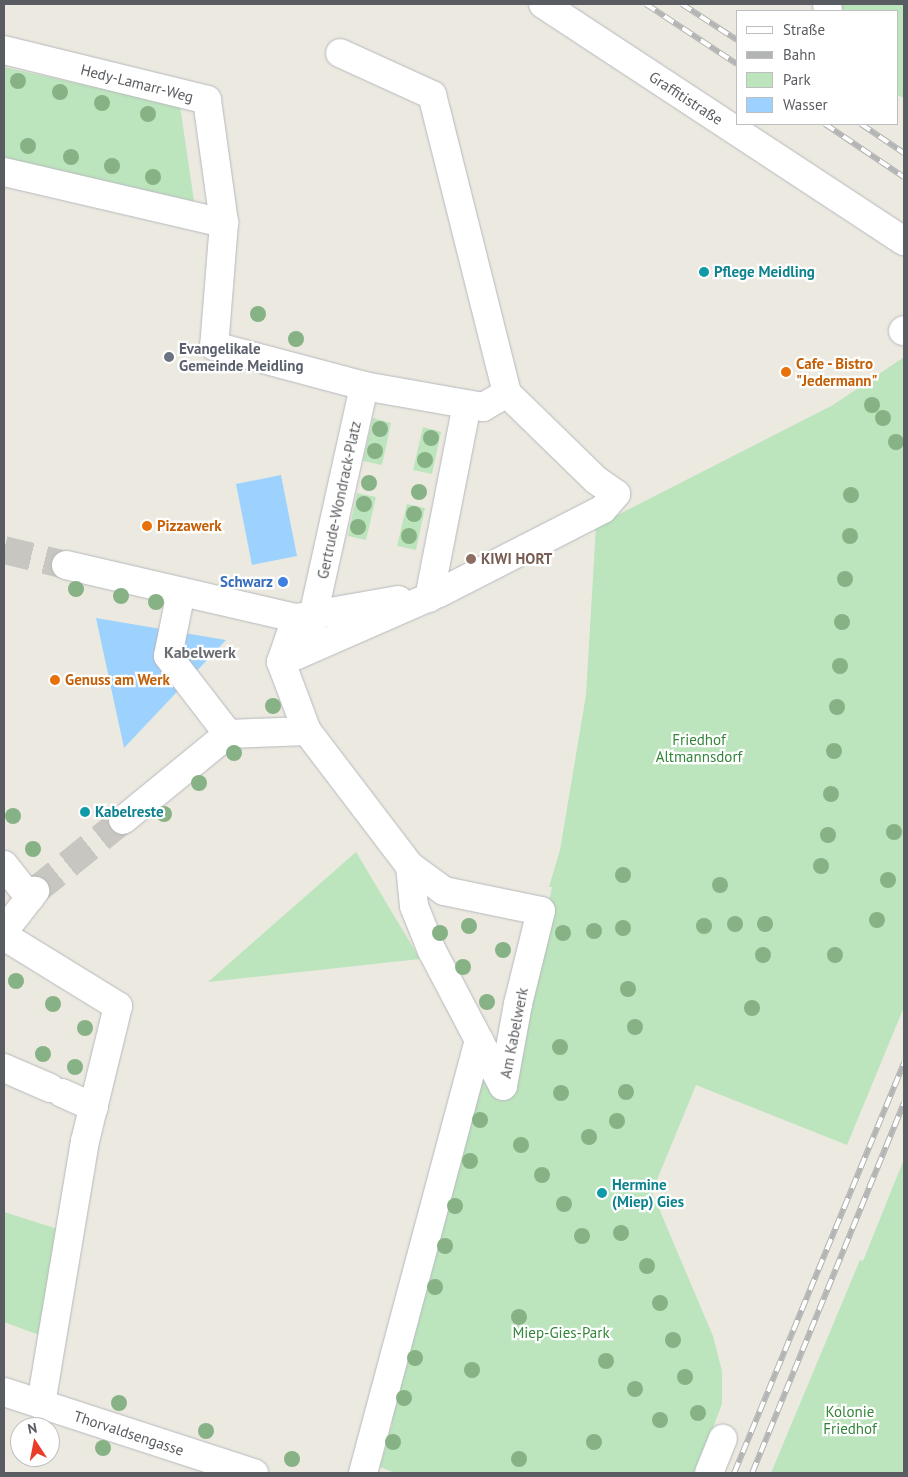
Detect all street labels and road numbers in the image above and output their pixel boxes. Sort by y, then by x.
street label: Hedy-Lamarr-Weg [79,60,195,106]
street label: Graffitistraße [646,68,726,128]
street label: Gertrude-Wondrack-Platz [313,419,365,581]
street label: Am Kabelwerk [496,986,532,1080]
street label: Thorvaldsengasse [72,1407,186,1459]

